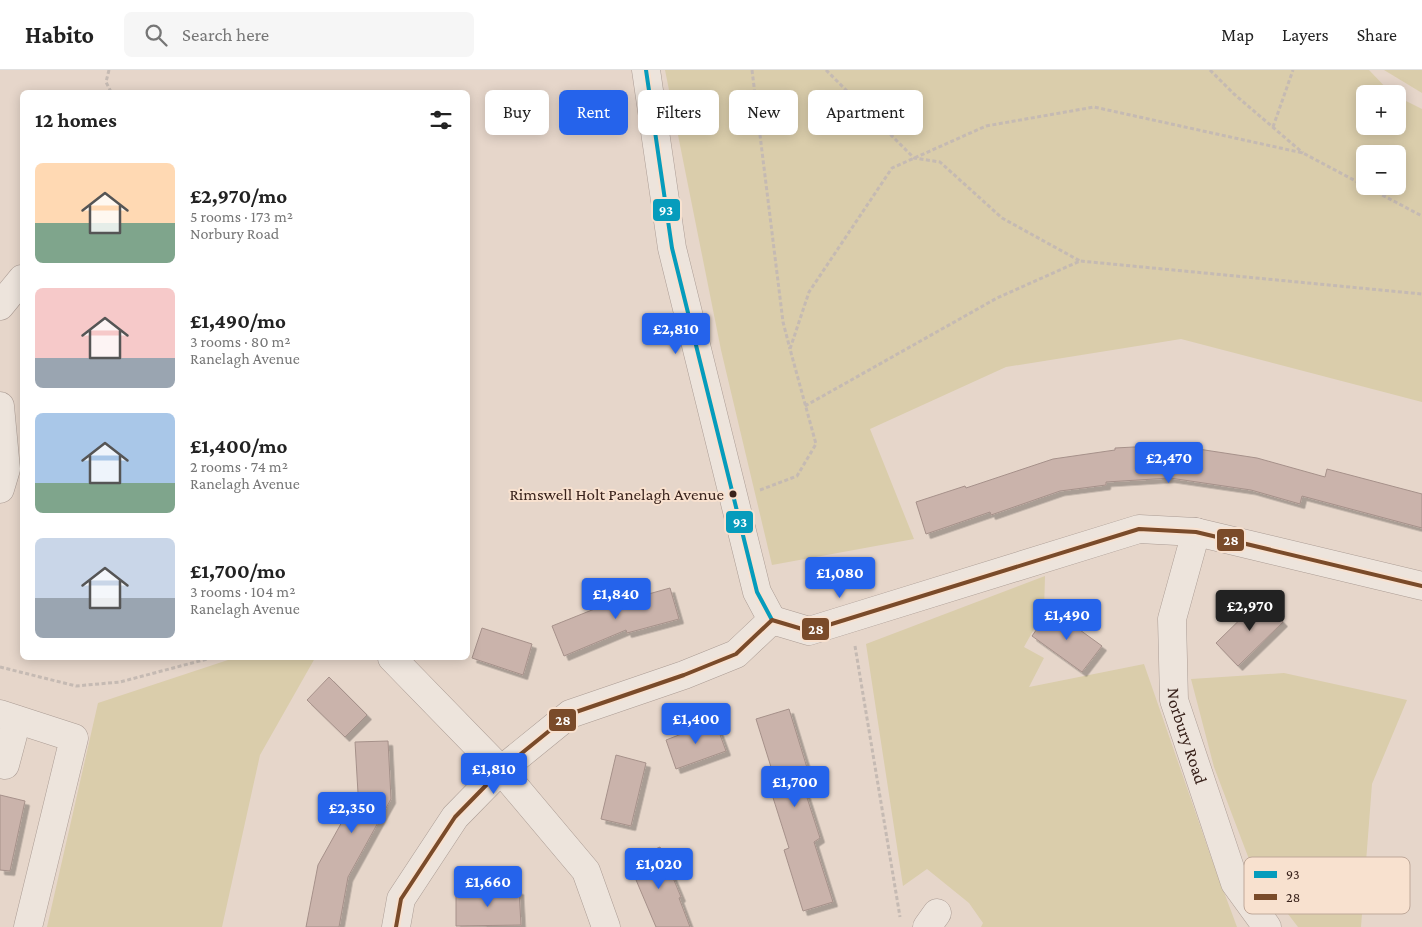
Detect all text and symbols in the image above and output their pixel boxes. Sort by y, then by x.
search box [124,12,474,57]
text: Habito [25,21,94,48]
icon: search [142,21,170,49]
text: Search here [182,24,269,45]
text: Map [1221,25,1254,45]
text: Layers [1282,25,1329,45]
text: Share [1357,25,1397,45]
map controls [1356,85,1406,195]
button: + [1356,85,1406,135]
chip: Buy [485,90,549,135]
chip: Rent [559,90,628,135]
chip: Filters [638,90,719,135]
chip: New [729,90,798,135]
chip: Apartment [808,90,923,135]
icon: filters [427,106,455,134]
text: 12 homes [35,108,117,132]
button: − [1356,145,1406,195]
icon: home [75,183,135,243]
text: £2,970/mo [190,184,287,208]
line badge: 93 [652,198,681,222]
text: 93 [659,202,673,218]
text: 5 rooms · 173 m² [190,208,293,225]
text: Norbury Road [190,225,279,242]
icon: home [75,308,135,368]
text: £1,490/mo [190,309,286,333]
pin: £2,810 [635,312,717,355]
text: £2,810 [653,320,699,337]
text: 3 rooms · 80 m² [190,333,291,350]
text: Ranelagh Avenue [190,350,300,367]
icon: home [75,433,135,493]
text: £1,400/mo [190,434,287,458]
pin: £2,470 [1128,442,1210,484]
text: £2,470 [1146,449,1192,466]
text: 2 rooms · 74 m² [190,458,288,475]
text: Ranelagh Avenue [190,475,300,492]
place label: Rimswell Holt Panelagh Avenue [509,485,724,504]
marker: Rimswell Holt Panelagh Avenue [728,489,738,499]
line badge: 93 [725,510,754,534]
text: 93 [733,514,747,530]
line badge: 28 [1216,528,1245,552]
text: 28 [1223,532,1239,548]
pin: £1,080 [799,556,881,599]
icon: home [75,558,135,618]
text: £1,700/mo [190,559,286,583]
text: £1,080 [816,564,864,581]
pin: £1,840 [575,578,657,620]
text: 3 rooms · 104 m² [190,583,295,600]
text: £1,840 [593,585,639,602]
pin: £2,970 [1209,590,1291,632]
text: £2,970 [1227,597,1273,614]
pin: £1,490 [1026,598,1108,641]
text: Ranelagh Avenue [190,600,300,617]
text: £1,490 [1044,606,1090,623]
line badge: 28 [801,617,830,641]
text: 28 [808,621,824,637]
street label: Norbury Road [1164,687,1211,787]
pin: £1,400 [655,702,737,745]
line badge: 28 [548,708,577,732]
text: £1,400 [673,710,719,727]
text: 28 [555,712,571,728]
pin: £1,810 [453,752,535,795]
text: £1,810 [472,760,516,777]
pin: £1,700 [754,766,836,808]
text: £1,700 [772,773,818,790]
pin: £2,350 [311,792,393,834]
text: £2,350 [329,799,375,816]
pin: £1,020 [618,848,700,890]
text: £1,020 [636,855,682,872]
legend [1244,857,1410,914]
pin: £1,660 [447,866,529,908]
text: 93 [1286,866,1300,882]
text: £1,660 [465,873,511,890]
text: 28 [1286,889,1300,905]

